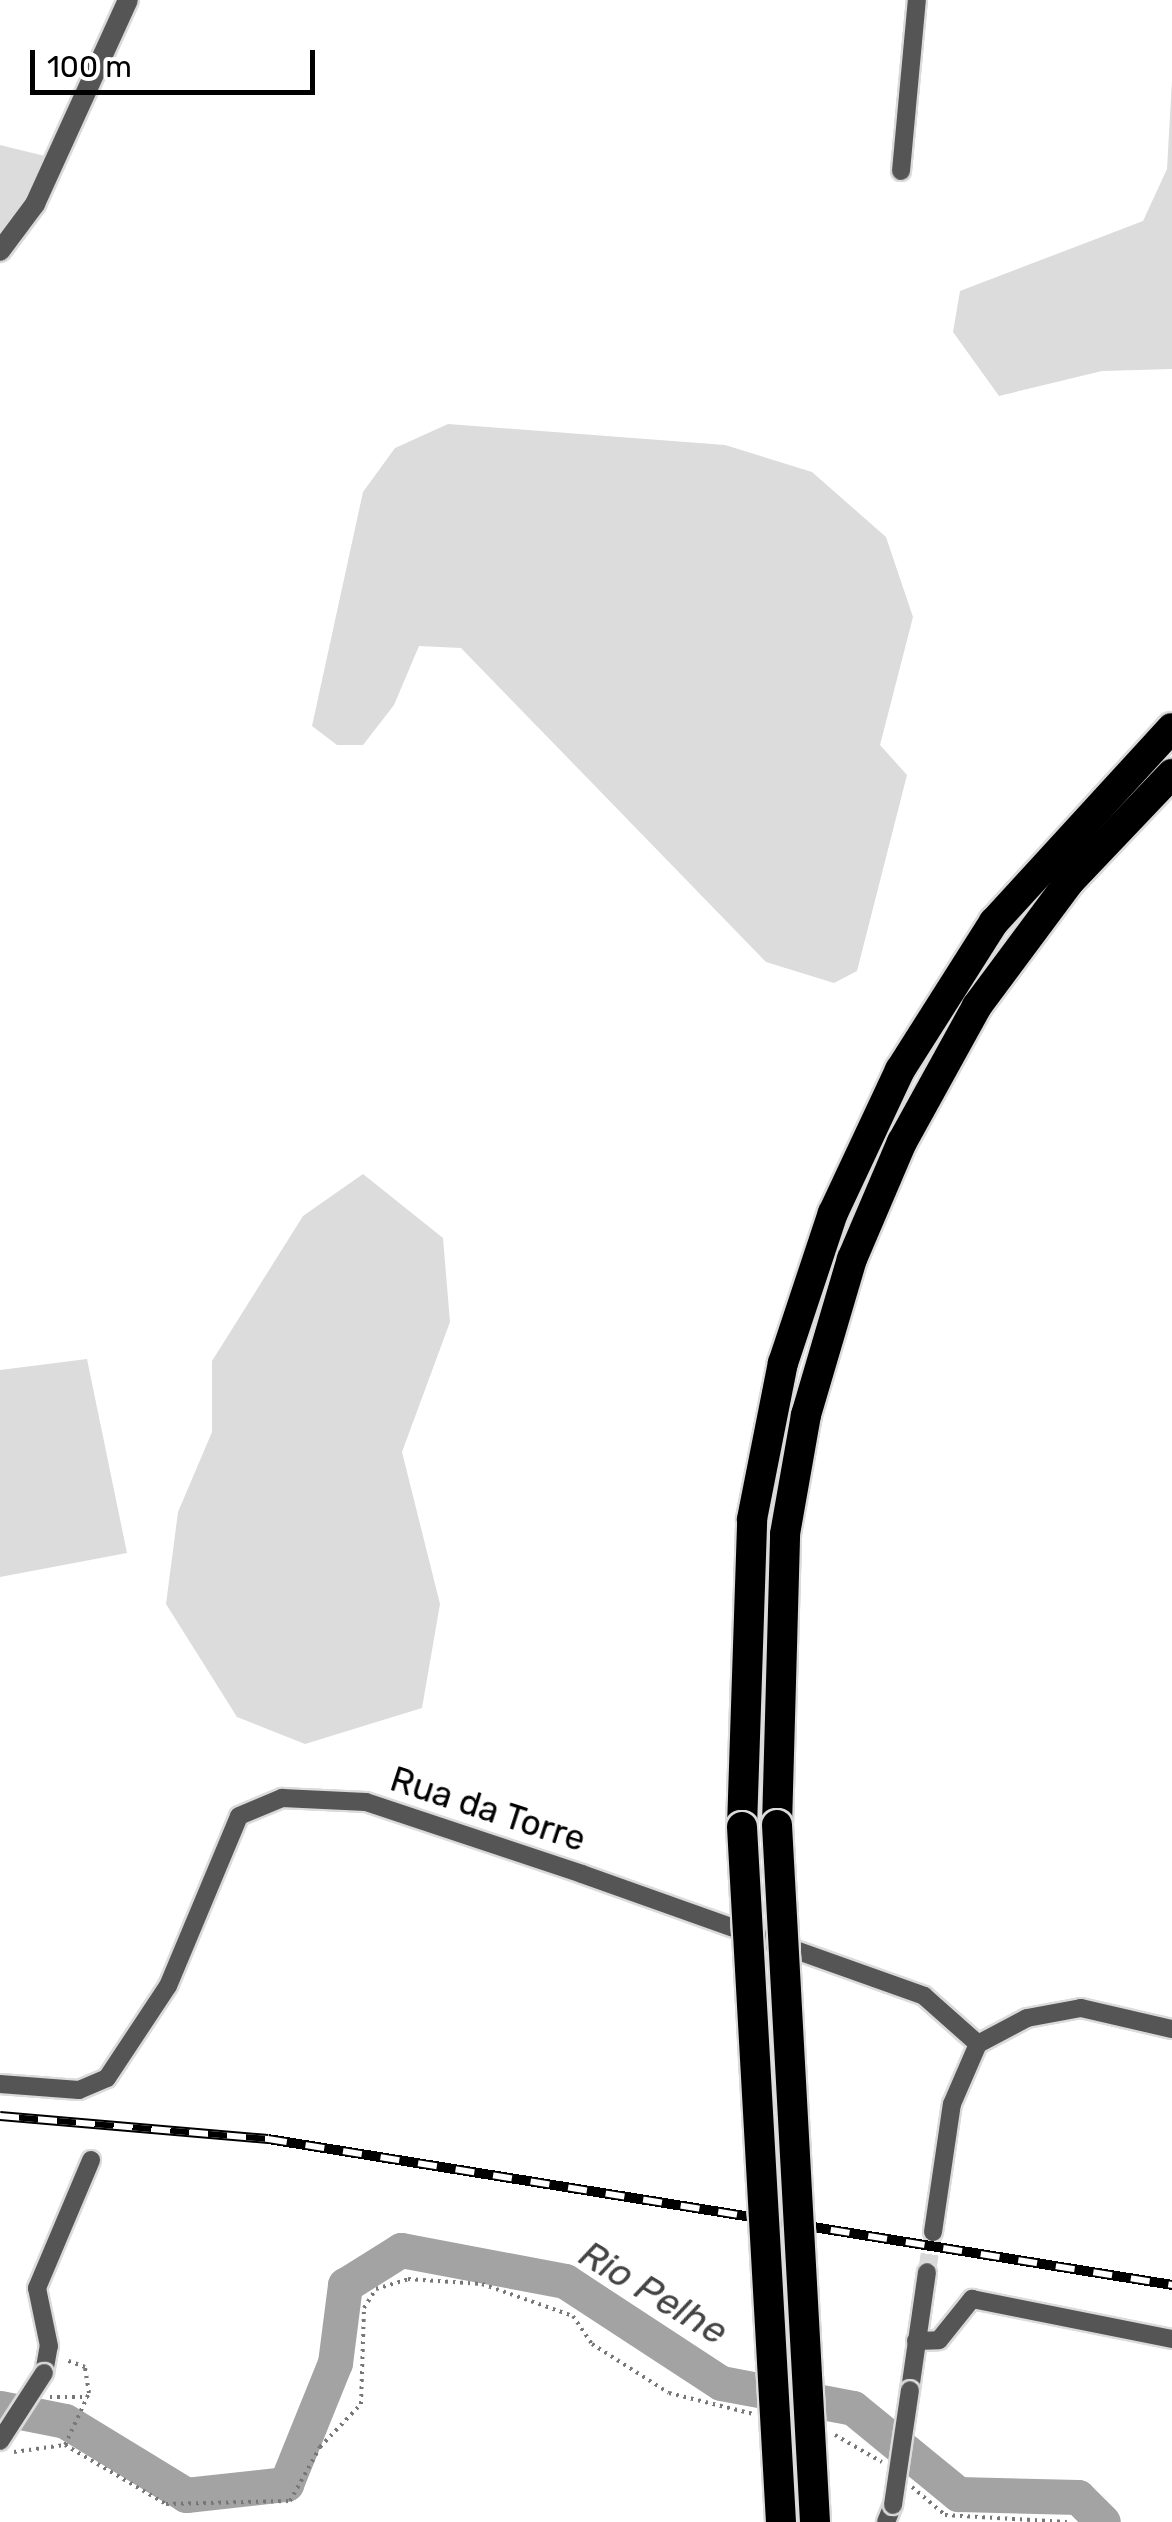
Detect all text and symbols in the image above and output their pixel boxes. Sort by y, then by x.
scale bar [35,30,320,92]
text: 100 m [47,49,132,85]
street label: Rua da Torre [385,1758,591,1860]
water label: Rio Pelhe [571,2231,735,2355]

